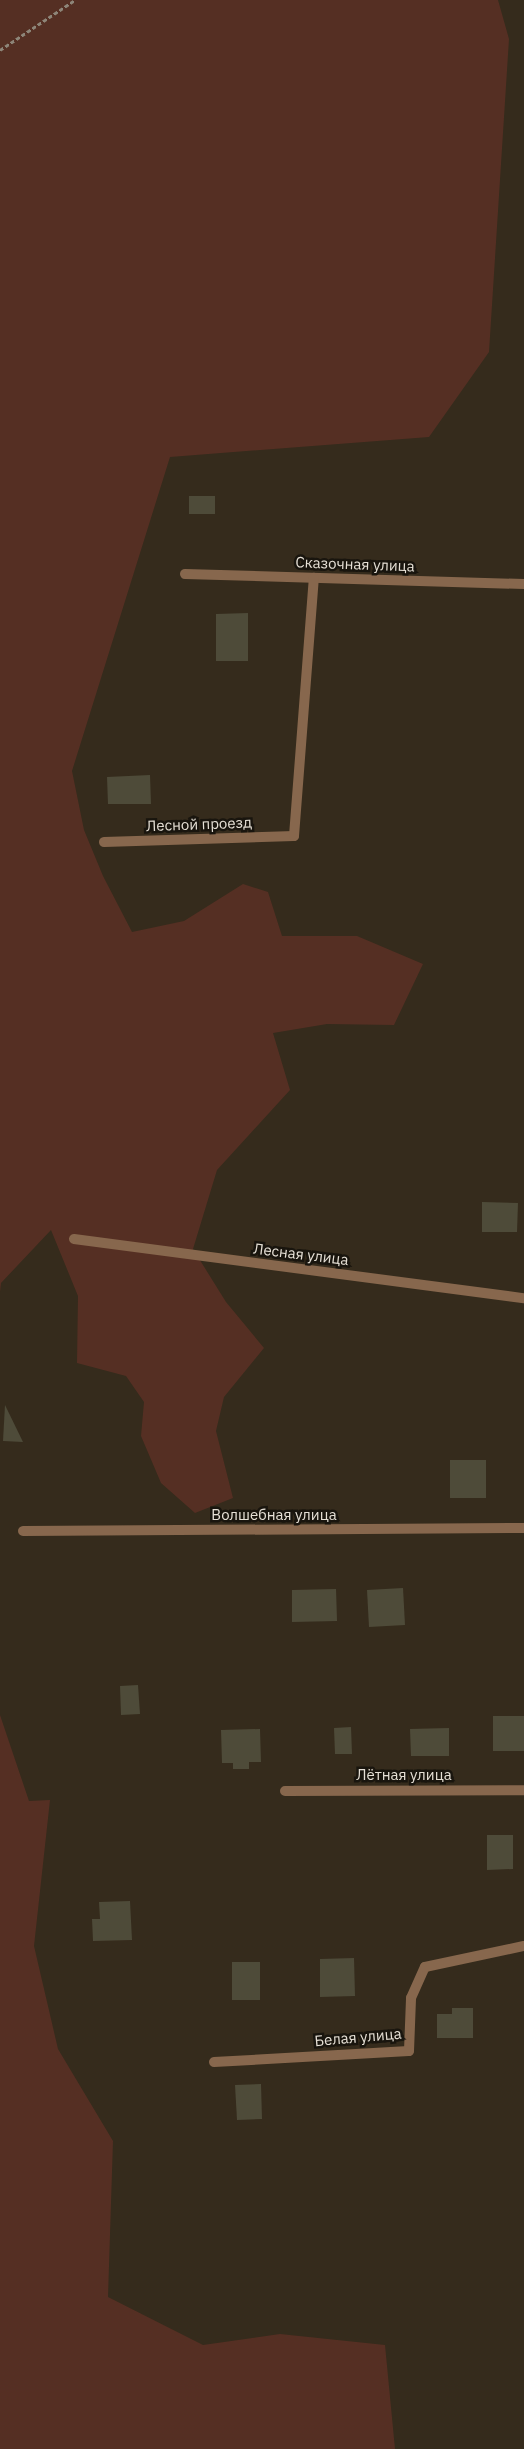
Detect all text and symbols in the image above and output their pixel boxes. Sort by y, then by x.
street label: Сказочная улица [295,553,415,575]
street label: Лесной проезд [146,813,252,835]
street label: Лесная улица [252,1239,350,1269]
street label: Волшебная улица [211,1506,337,1524]
street label: Лётная улица [356,1766,452,1784]
street label: Белая улица [314,2024,402,2050]

